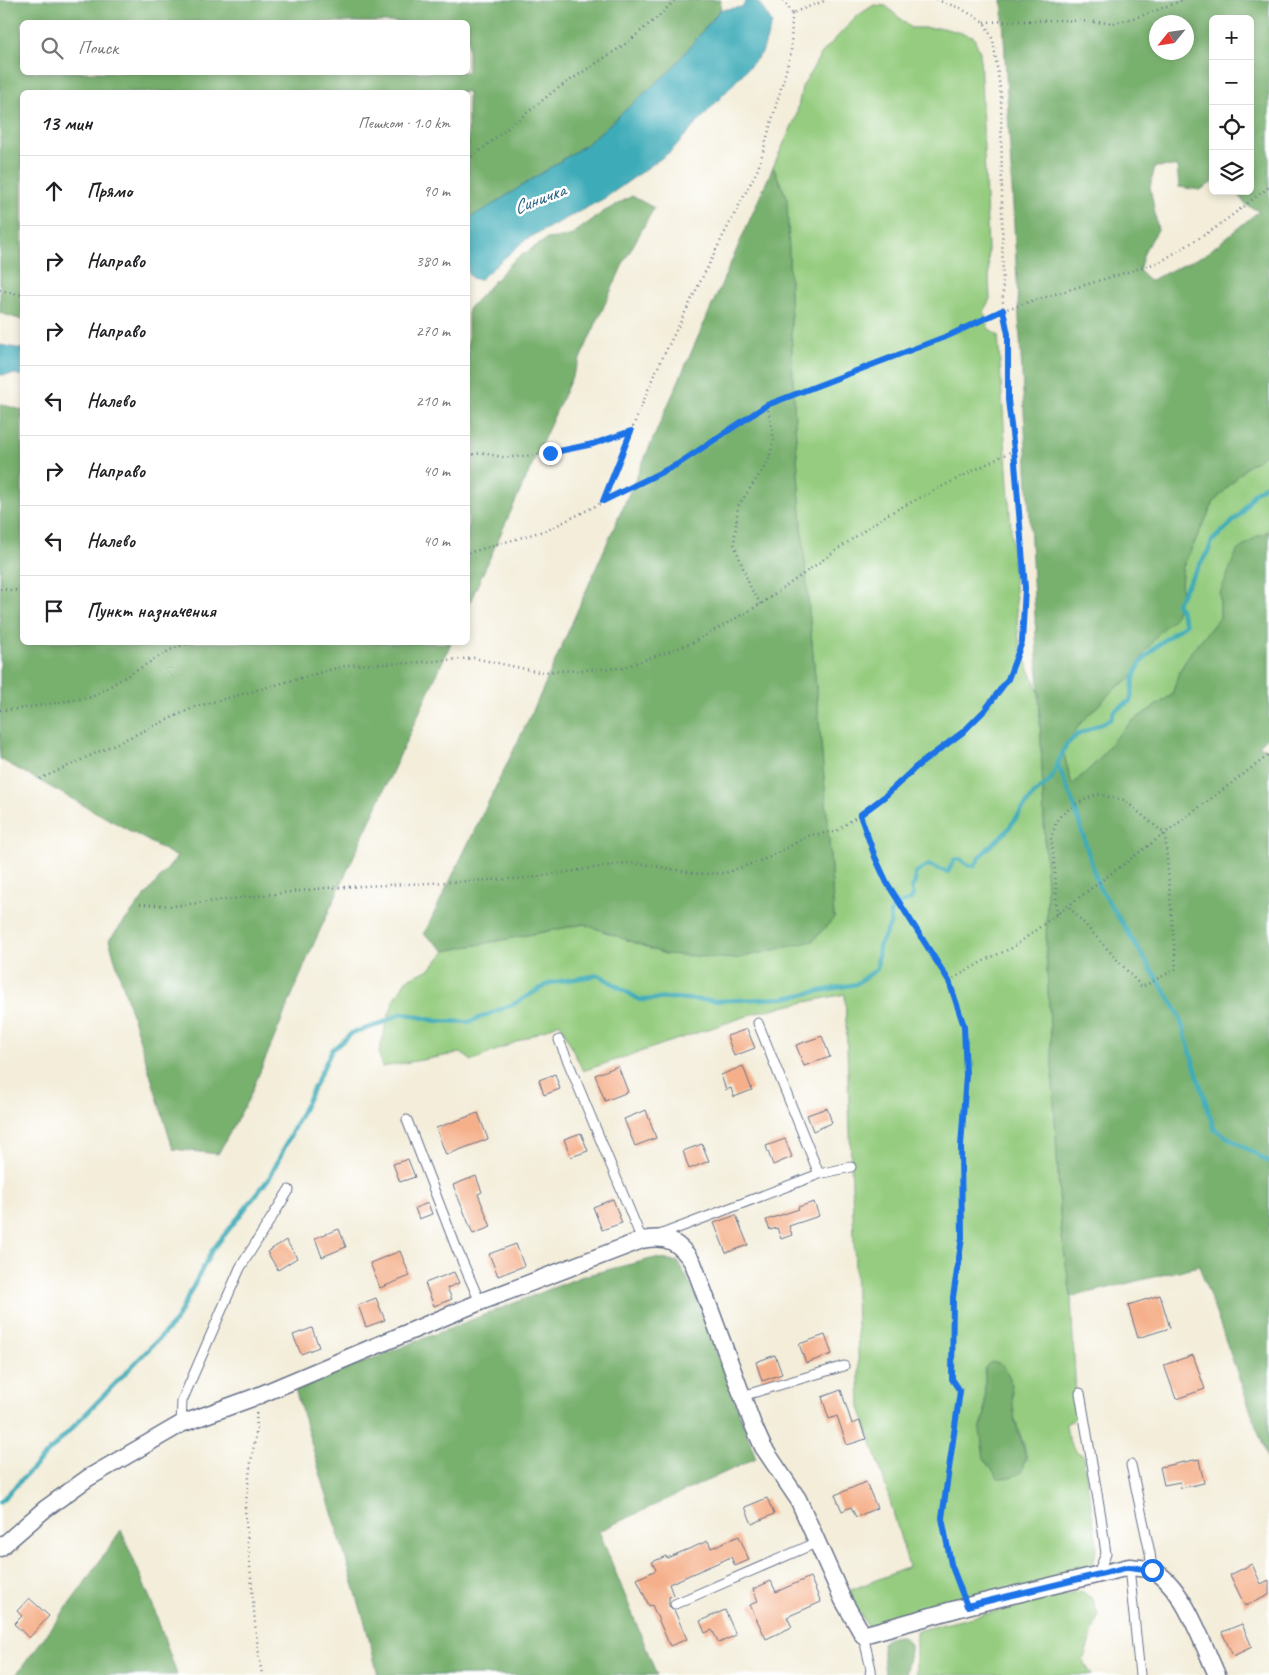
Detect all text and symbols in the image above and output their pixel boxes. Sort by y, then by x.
north arrow [1149,15,1194,60]
map controls [1209,15,1254,195]
button: + [1209,15,1254,60]
search box [20,20,470,75]
icon: search [38,34,66,62]
text: Поиск [78,36,118,60]
button: − [1209,60,1254,105]
button: locate [1209,105,1254,150]
text: 13 мин [40,110,92,136]
text: Пешком · 1.0 km [358,113,450,133]
button: layers [1209,150,1254,195]
icon: ahead [40,177,68,205]
water label: Синичка [510,177,571,220]
text: Прямо [87,179,132,203]
text: 90 m [423,181,450,201]
icon: right [40,247,68,275]
text: Направо [87,249,145,273]
text: 380 m [416,251,450,271]
icon: right [40,317,68,345]
text: Направо [87,319,145,343]
text: 270 m [416,321,450,341]
icon: left [40,387,68,415]
text: Налево [87,389,135,413]
text: 210 m [416,391,450,411]
route end [539,442,562,465]
icon: right [40,457,68,485]
text: Направо [87,459,145,483]
text: 40 m [423,461,450,481]
icon: left [40,527,68,555]
text: Налево [87,529,135,553]
text: 40 m [423,531,450,551]
icon: arrive [40,597,68,625]
text: Пункт назначения [87,599,216,623]
route start [1141,1559,1164,1582]

